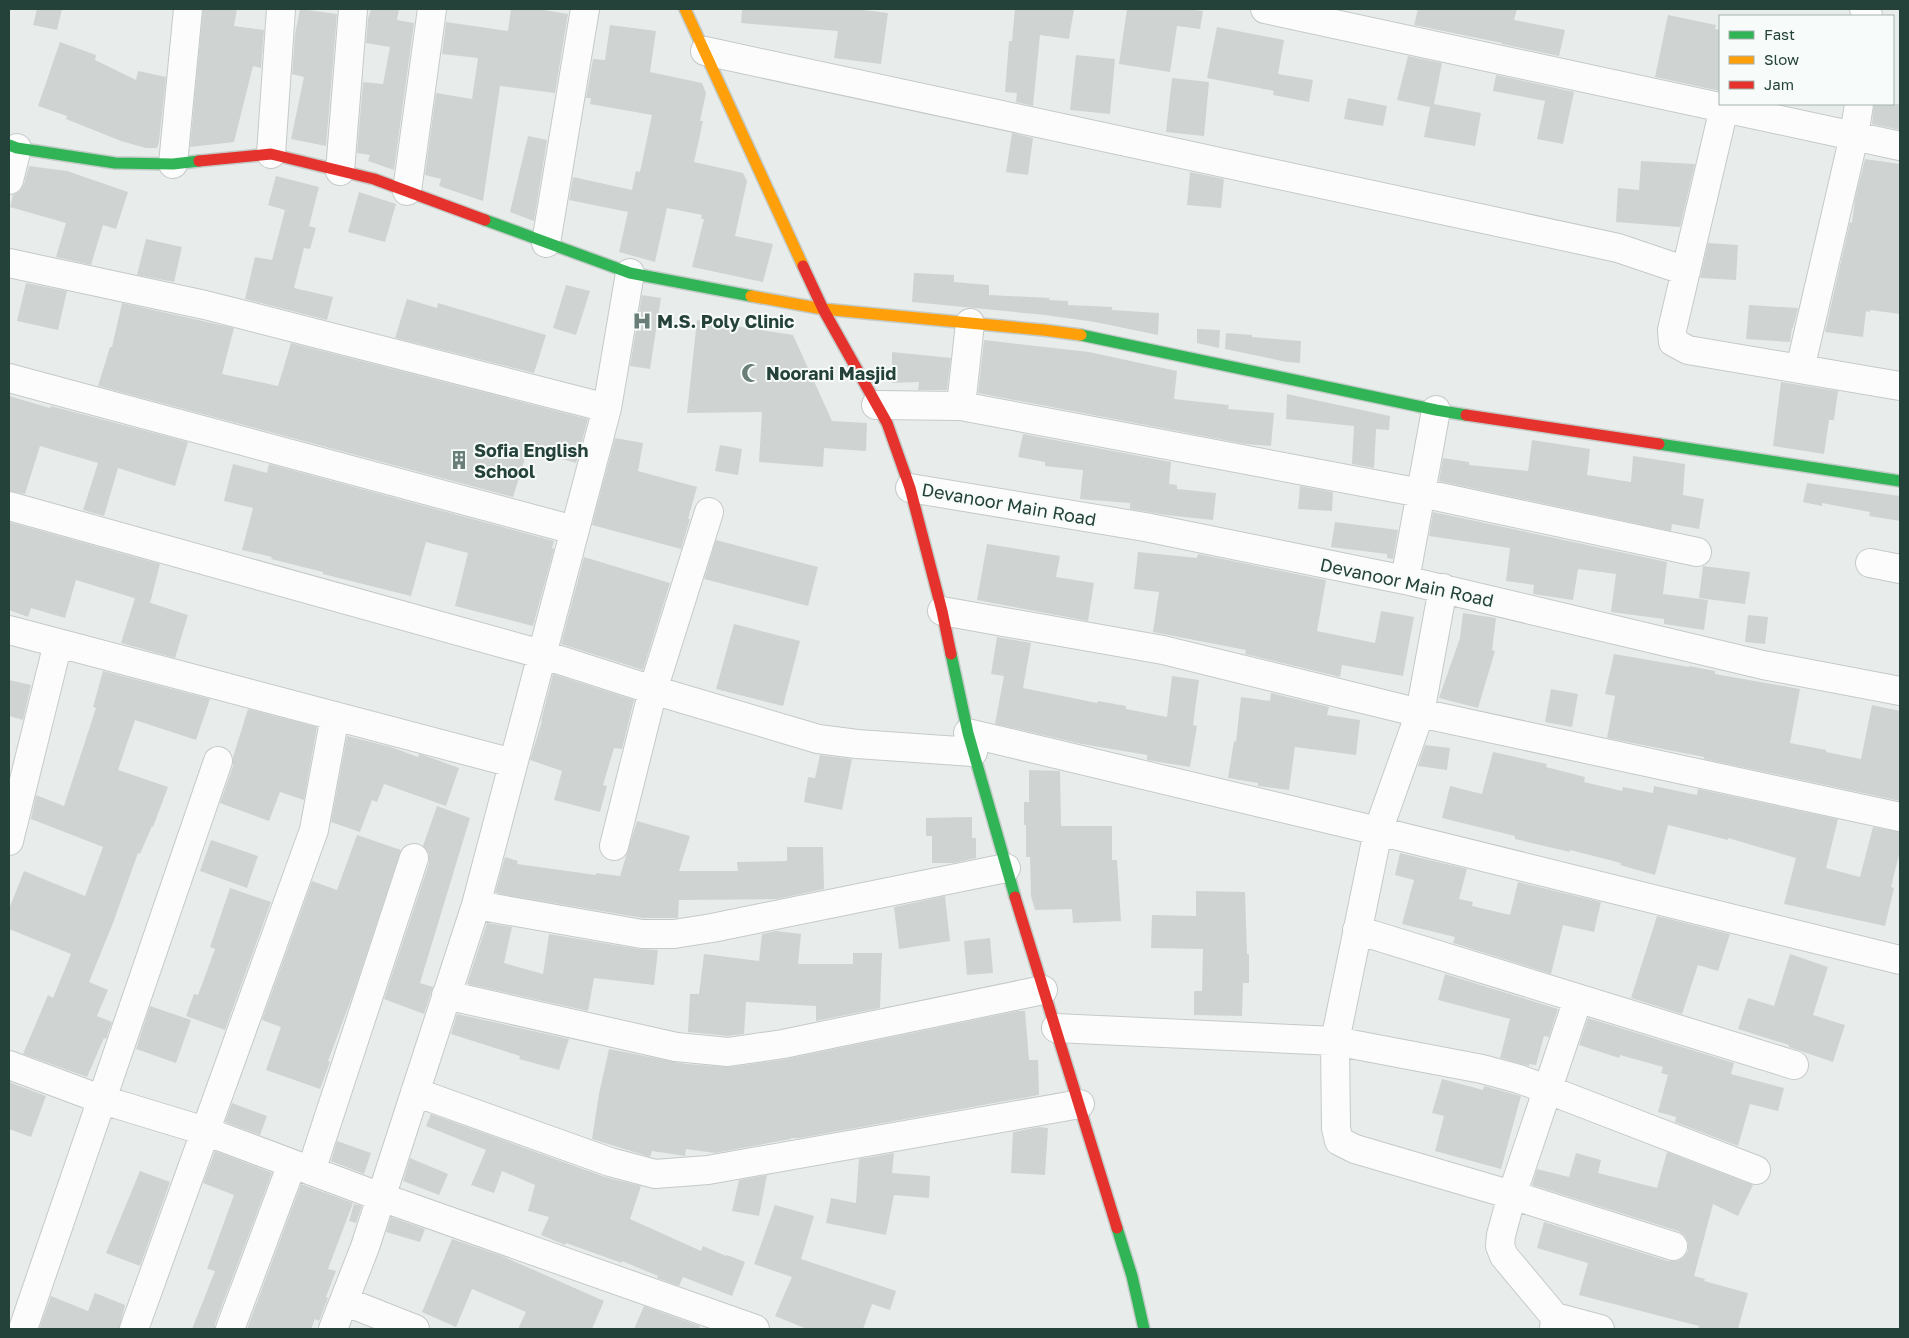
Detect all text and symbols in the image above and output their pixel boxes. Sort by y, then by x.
legend [1719,15,1894,105]
text: Fast [1764,25,1795,43]
text: Slow [1764,50,1799,68]
text: Jam [1764,75,1794,93]
hospital icon: M.S. Poly Clinic [631,310,653,332]
place label: M.S. Poly Clinic [657,310,794,332]
mosque icon: Noorani Masjid [740,362,762,384]
place label: Noorani Masjid [766,362,896,384]
place label: Sofia English School [474,439,588,482]
building icon: Sofia English School [448,449,470,471]
street label: Devanoor Main Road [920,478,1098,530]
street label: Devanoor Main Road [1318,553,1496,611]

